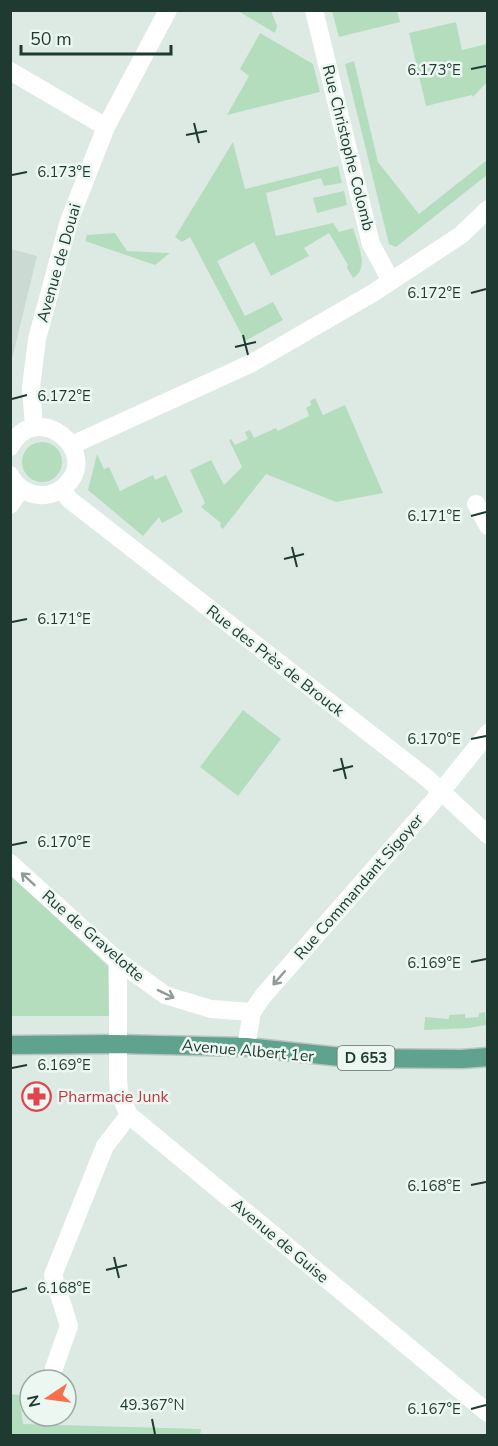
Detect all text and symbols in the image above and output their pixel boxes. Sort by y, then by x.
scale bar [21,18,171,56]
text: 50 m [30,27,72,51]
text: 6.173°E [407,60,461,80]
street label: Rue Christophe Colomb [317,63,379,233]
text: 6.173°E [37,162,91,182]
street label: Avenue de Douai [32,201,86,325]
text: 6.172°E [407,283,461,303]
text: 6.172°E [37,386,91,406]
text: 6.171°E [407,506,461,526]
street label: Rue des Près de Brouck [201,600,349,722]
text: 6.171°E [37,609,91,629]
text: 6.170°E [407,729,461,749]
street label: Rue Commandant Sigoyer [289,809,429,965]
text: 6.170°E [37,832,91,852]
one-way arrow [21,872,36,886]
street label: Rue de Gravelotte [37,885,149,987]
text: 6.169°E [407,953,461,973]
one-way arrow [272,970,286,985]
one-way arrow [157,988,175,1000]
street label: Avenue Albert 1er [181,1034,315,1068]
road number: D 653 [338,1046,394,1070]
text: 6.169°E [37,1055,91,1075]
pharmacy icon: Pharmacie Junk [21,1081,53,1113]
place label: Pharmacie Junk [58,1086,170,1108]
text: 6.168°E [407,1176,461,1196]
street label: Avenue de Guise [227,1194,333,1288]
text: 6.168°E [37,1278,91,1298]
north arrow [18,1368,78,1428]
text: N [22,1393,46,1409]
text: 49.367°N [119,1395,185,1415]
text: 6.167°E [407,1399,461,1419]

